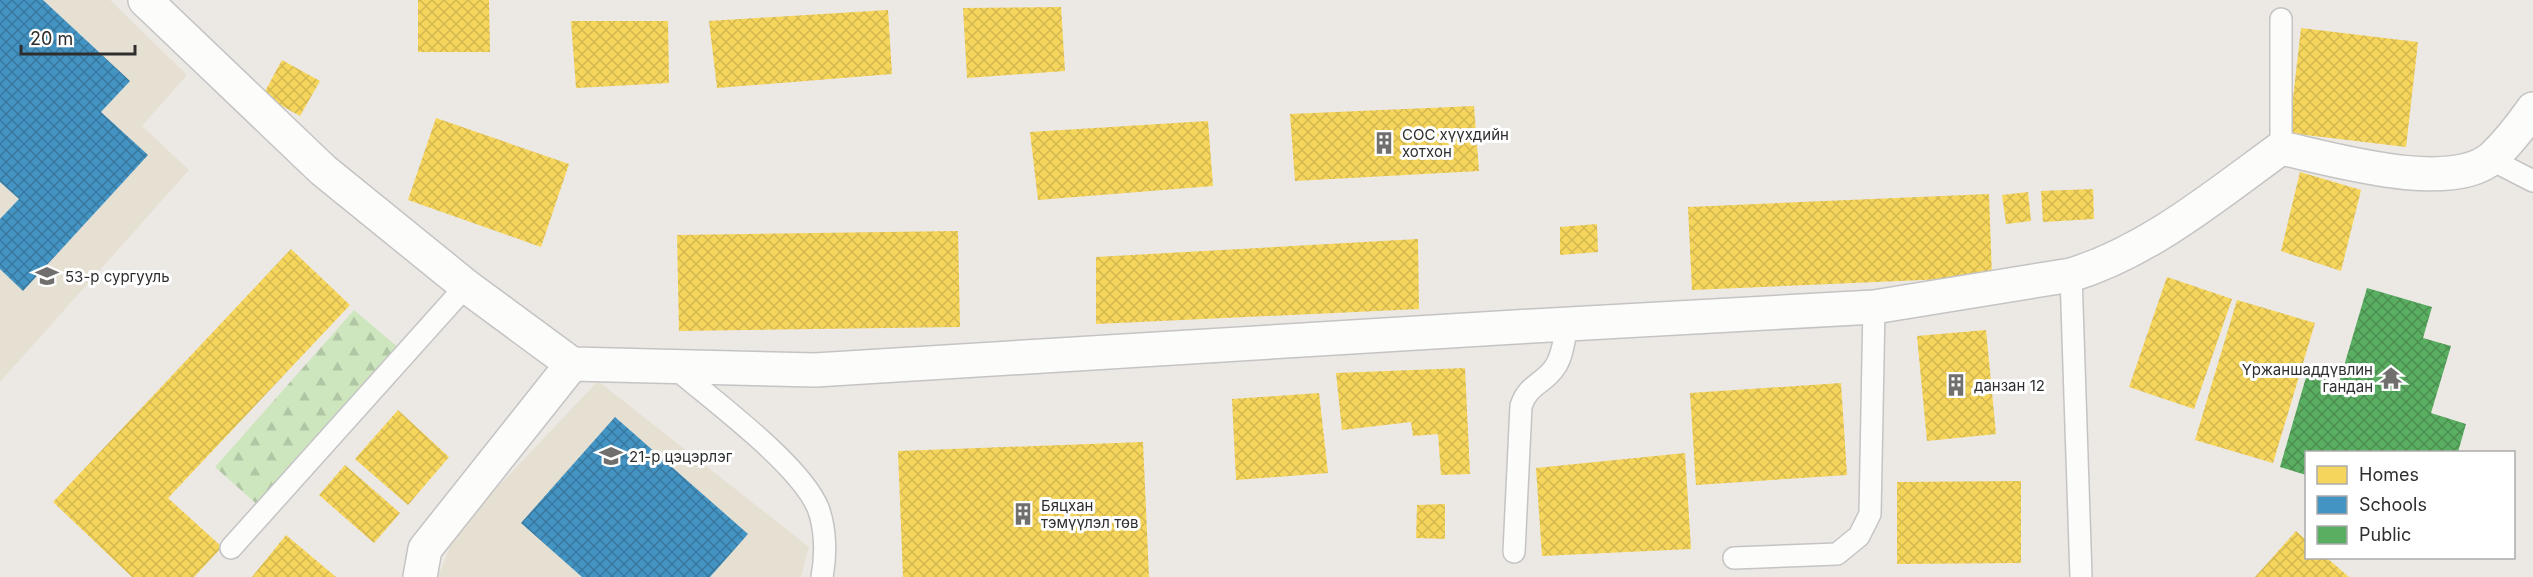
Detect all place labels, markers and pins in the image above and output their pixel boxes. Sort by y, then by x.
place label: СОС хүүхдийн хотхон [1402,125,1509,161]
building icon: СОС хүүхдийн хотхон [1371,130,1397,156]
school or university icon: 53-р сургууль [34,263,60,289]
place label: 53-р сургууль [65,267,170,286]
place label: Yржаншаддүвлин гандан [2242,360,2373,396]
temple icon: Yржаншаддүвлин гандан [2378,365,2404,391]
building icon: данзан 12 [1943,372,1969,398]
place label: данзан 12 [1974,376,2045,395]
school or university icon: 21-р цэцэрлэг [598,443,624,469]
place label: 21-р цэцэрлэг [629,447,733,466]
place label: Бяцхан тэмүүлэл төв [1041,496,1138,532]
building icon: Бяцхан тэмүүлэл төв [1010,501,1036,527]

